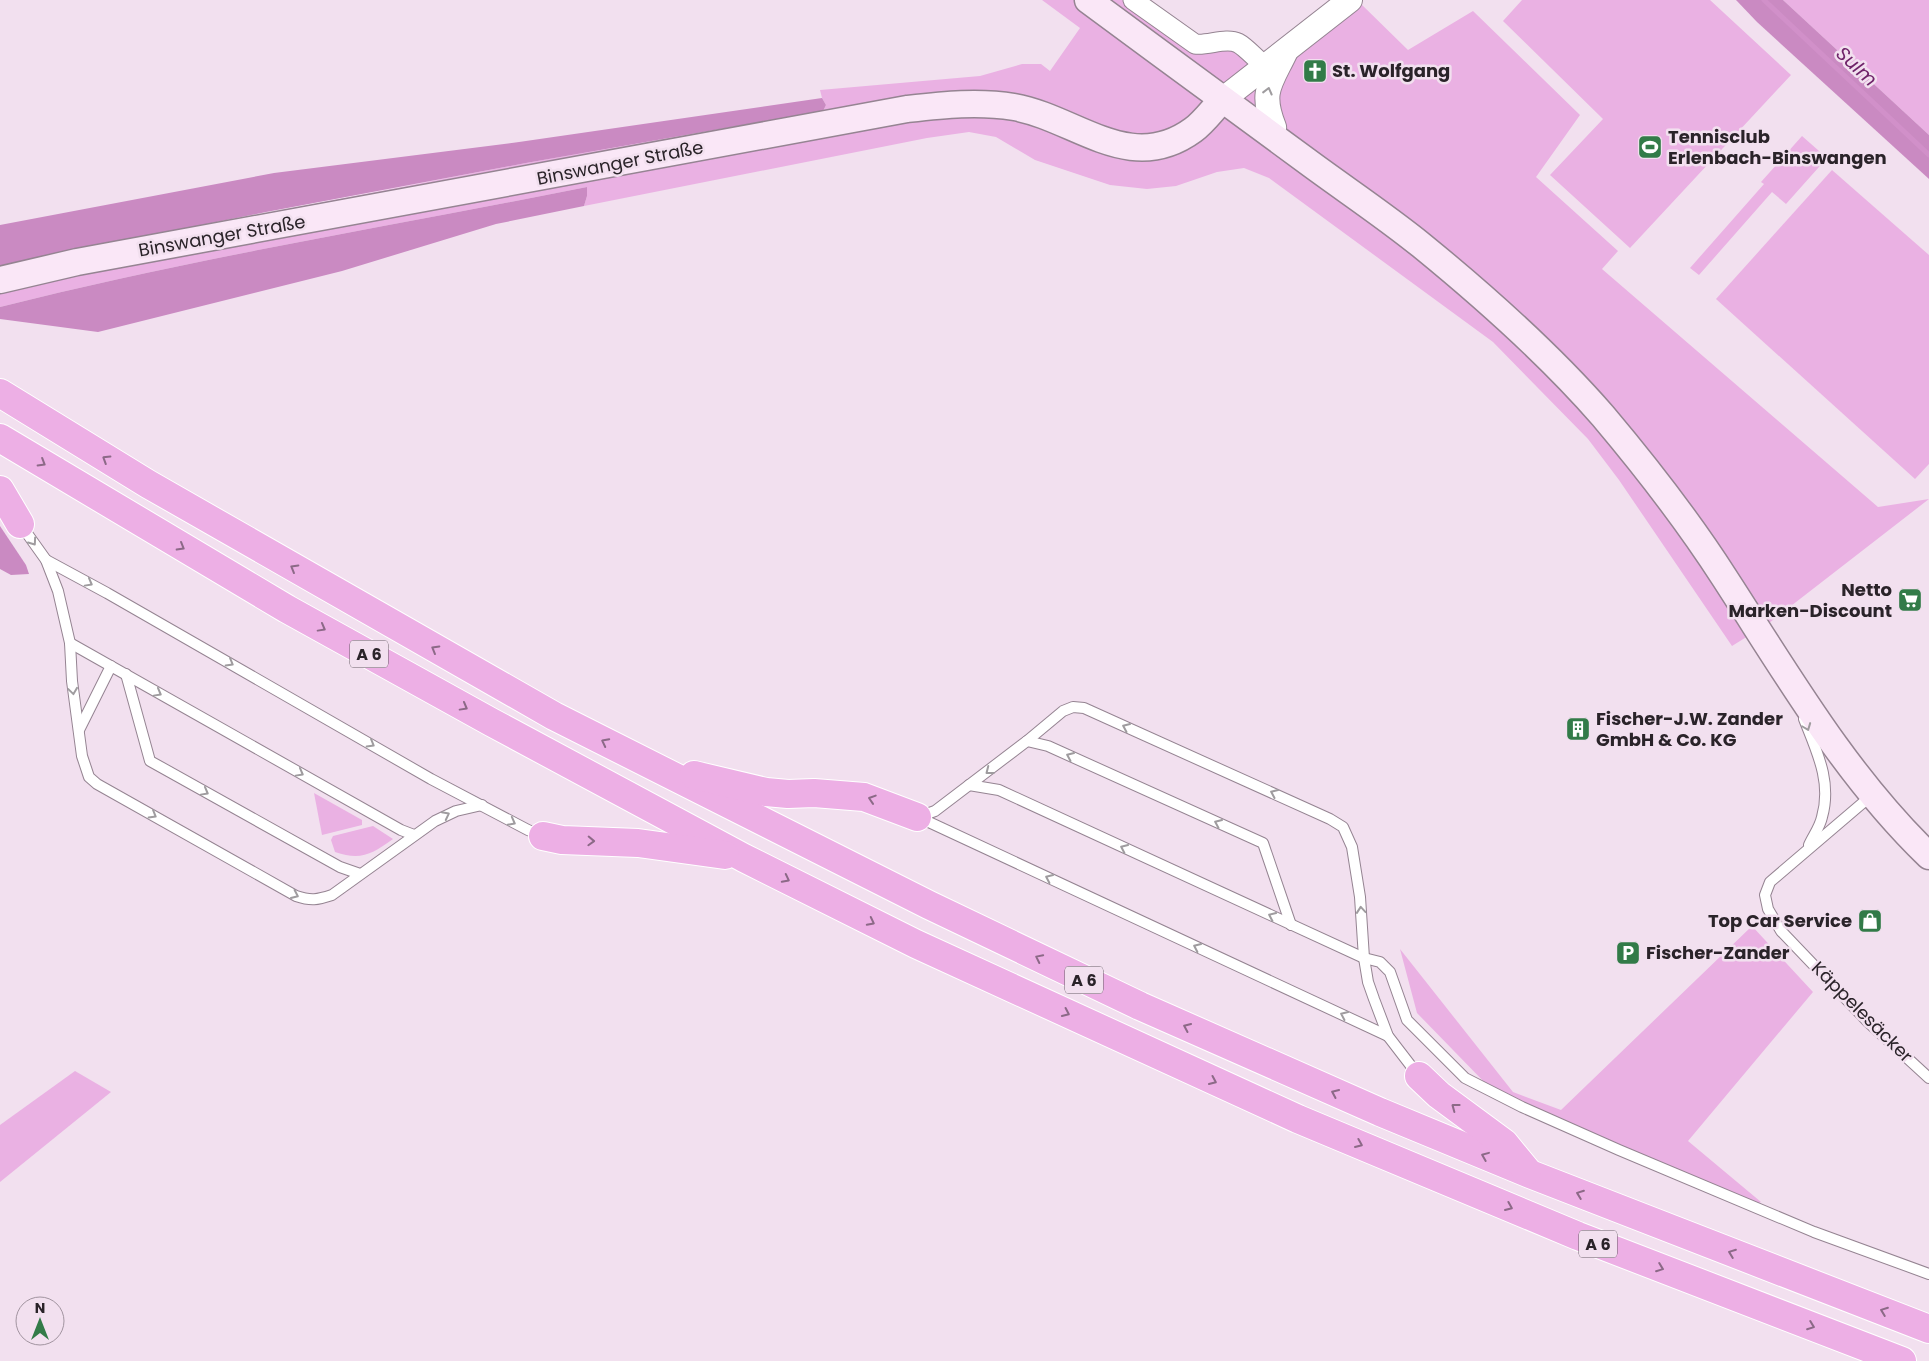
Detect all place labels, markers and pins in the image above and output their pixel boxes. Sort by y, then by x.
church icon: St. Wolfgang [1302,58,1328,84]
place label: St. Wolfgang [1332,58,1450,83]
place label: Tennisclub Erlenbach-Binswangen [1668,124,1887,170]
sports icon: Tennisclub Erlenbach-Binswangen [1637,134,1663,160]
place label: Netto Marken-Discount [1728,577,1892,623]
supermarket icon: Netto Marken-Discount [1897,587,1923,613]
place label: Fischer-J.W. Zander GmbH & Co. KG [1596,706,1783,752]
building icon: Fischer-J.W. Zander GmbH & Co. KG [1565,716,1591,742]
place label: Top Car Service [1708,908,1852,933]
shop icon: Top Car Service [1857,908,1883,934]
parking icon: Fischer-Zander [1615,940,1641,966]
place label: Fischer-Zander [1646,940,1790,965]

